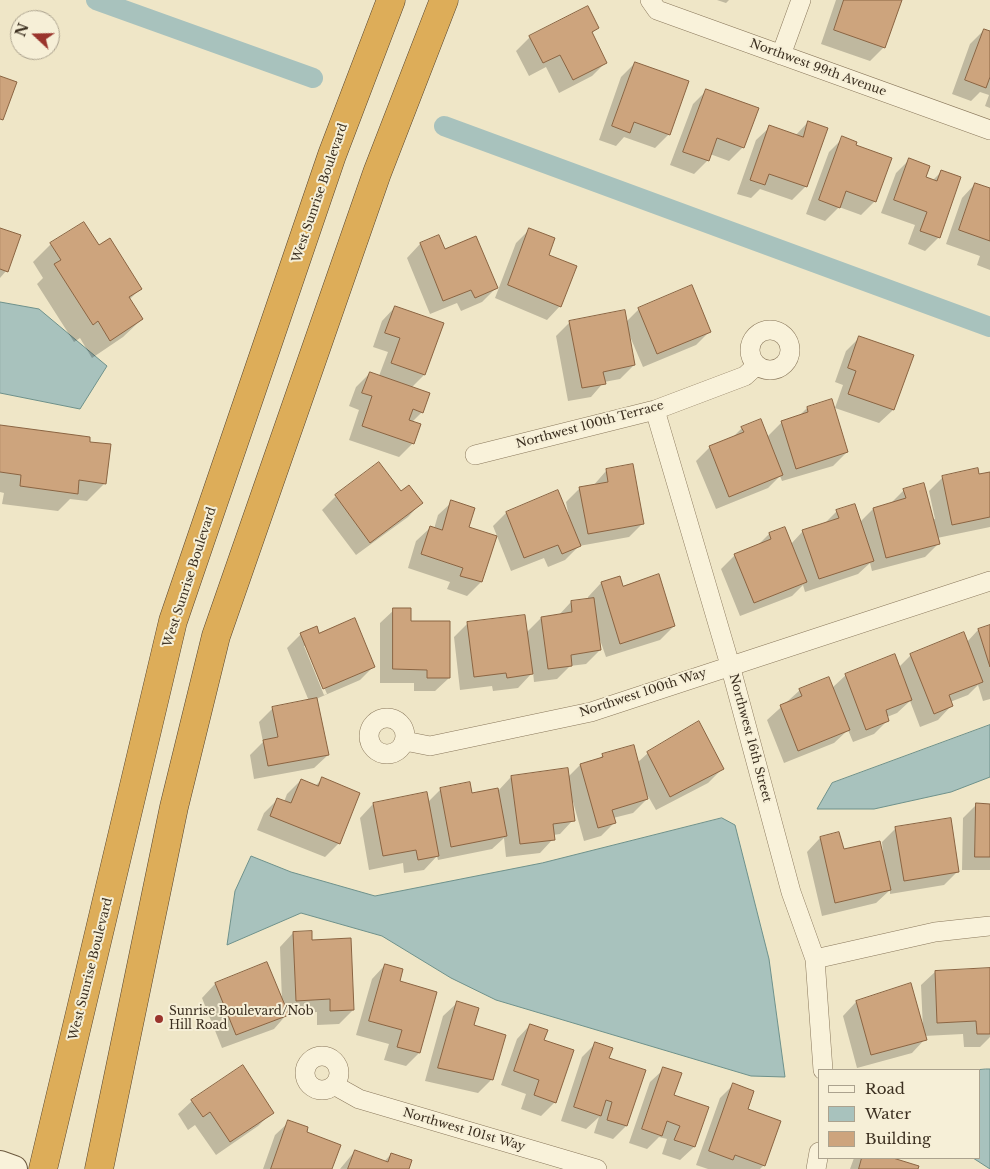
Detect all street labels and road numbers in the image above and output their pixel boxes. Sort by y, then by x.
street label: Northwest 99th Avenue [748,37,888,99]
street label: West Sunrise Boulevard [289,121,351,265]
street label: Northwest 100th Terrace [515,398,665,452]
street label: West Sunrise Boulevard [161,505,219,649]
street label: Northwest 100th Way [578,666,708,720]
street label: Northwest 16th Street [726,672,774,804]
street label: West Sunrise Boulevard [66,896,116,1042]
street label: Northwest 101st Way [401,1106,527,1154]

